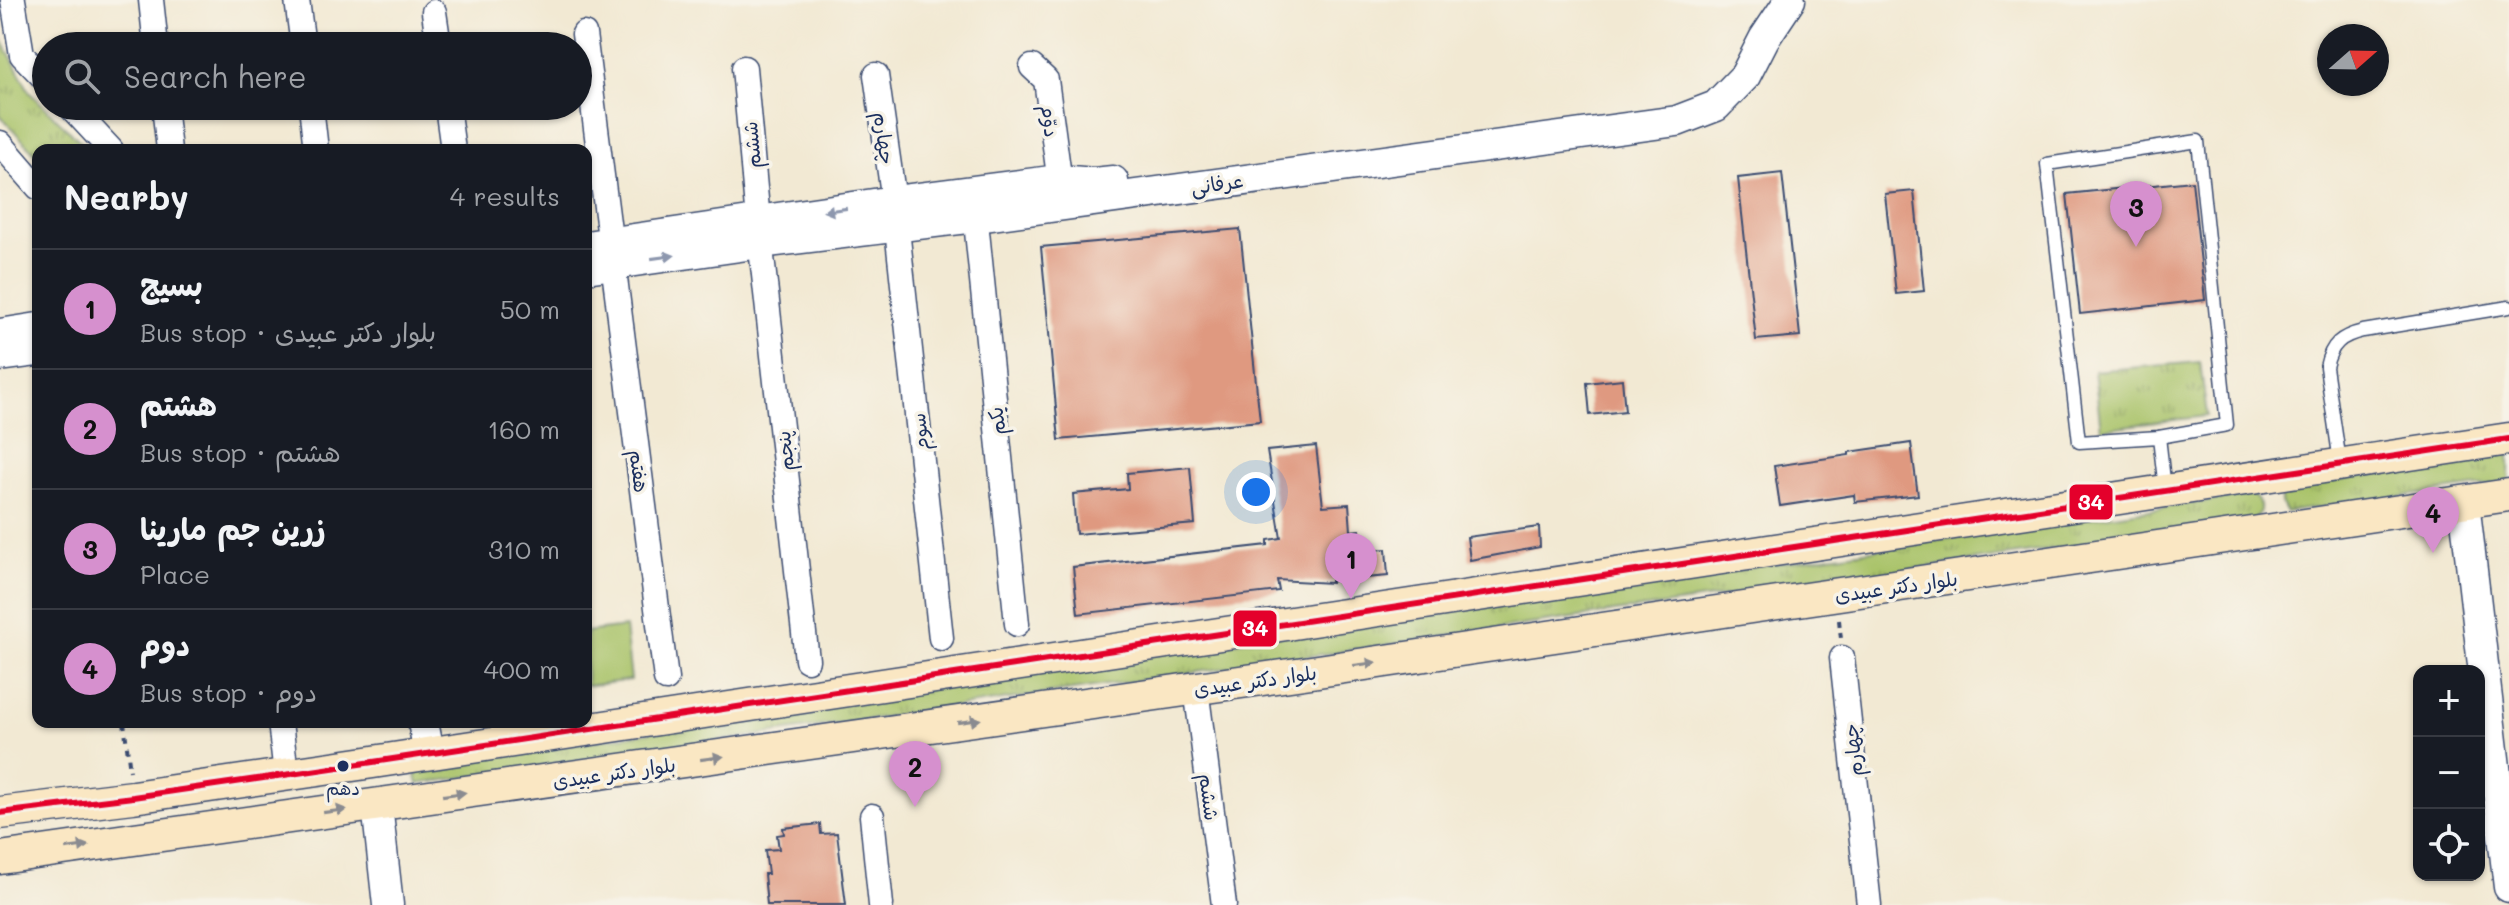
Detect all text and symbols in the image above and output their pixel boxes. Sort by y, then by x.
north arrow [2317,24,2389,96]
search box [32,32,592,120]
icon: search [60,54,104,98]
text: Search here [124,56,307,96]
street label: دوّم [1032,103,1066,139]
street label: چهارم [865,110,902,166]
street label: ششم [736,120,769,170]
street label: عرفانی [1189,166,1245,201]
text: Nearby [64,174,189,219]
text: 4 results [450,179,560,213]
pin: 3 [2110,181,2162,247]
one-way arrow [822,204,847,217]
one-way arrow [651,250,676,263]
text: بسیج [140,264,203,304]
text: 1 [84,292,96,326]
text: 50 m [500,292,560,326]
text: Bus stop · بلوار دکتر عبیدی [140,315,436,349]
text: هشتم [140,384,217,424]
street label: یکم [982,405,1013,436]
street label: سوم [904,411,938,452]
text: 2 [83,412,97,446]
text: 160 m [488,412,560,446]
street label: پنجم [769,429,802,472]
text: Bus stop · هشتم [140,435,341,469]
street label: هفتم [622,448,656,494]
your location [1236,472,1276,512]
line badge: 34 [2068,483,2114,521]
text: 34 [2077,487,2105,516]
pin: 4 [2407,487,2459,553]
text: زرین جم مارینا [140,508,325,548]
text: 3 [82,532,98,566]
text: 310 m [488,532,560,566]
pin: 1 [1325,533,1377,599]
text: Place [140,557,210,591]
street label: بلوار دکتر عبیدی [1833,564,1959,608]
line badge: 34 [1232,609,1278,648]
text: 34 [1241,613,1269,642]
text: دوم [140,624,190,664]
text: 4 [82,652,98,686]
text: 400 m [484,652,560,686]
one-way arrow [1353,657,1378,670]
street label: بلوار دکتر عبیدی [1192,658,1318,702]
map controls [2413,665,2485,881]
button: + [2413,665,2485,737]
text: Bus stop · دوم [140,675,317,709]
one-way arrow [957,714,982,727]
street label: چهارم [1836,722,1871,778]
button: − [2413,737,2485,809]
pin: 2 [889,741,941,807]
street label: بلوار دکتر عبیدی [551,750,677,794]
one-way arrow [700,751,725,764]
marker: دهم [335,758,351,774]
street label: ششم [1191,772,1226,822]
place label: دهم [326,776,360,803]
one-way arrow [442,787,467,800]
one-way arrow [323,804,348,817]
button: locate [2413,809,2485,881]
one-way arrow [65,840,90,853]

